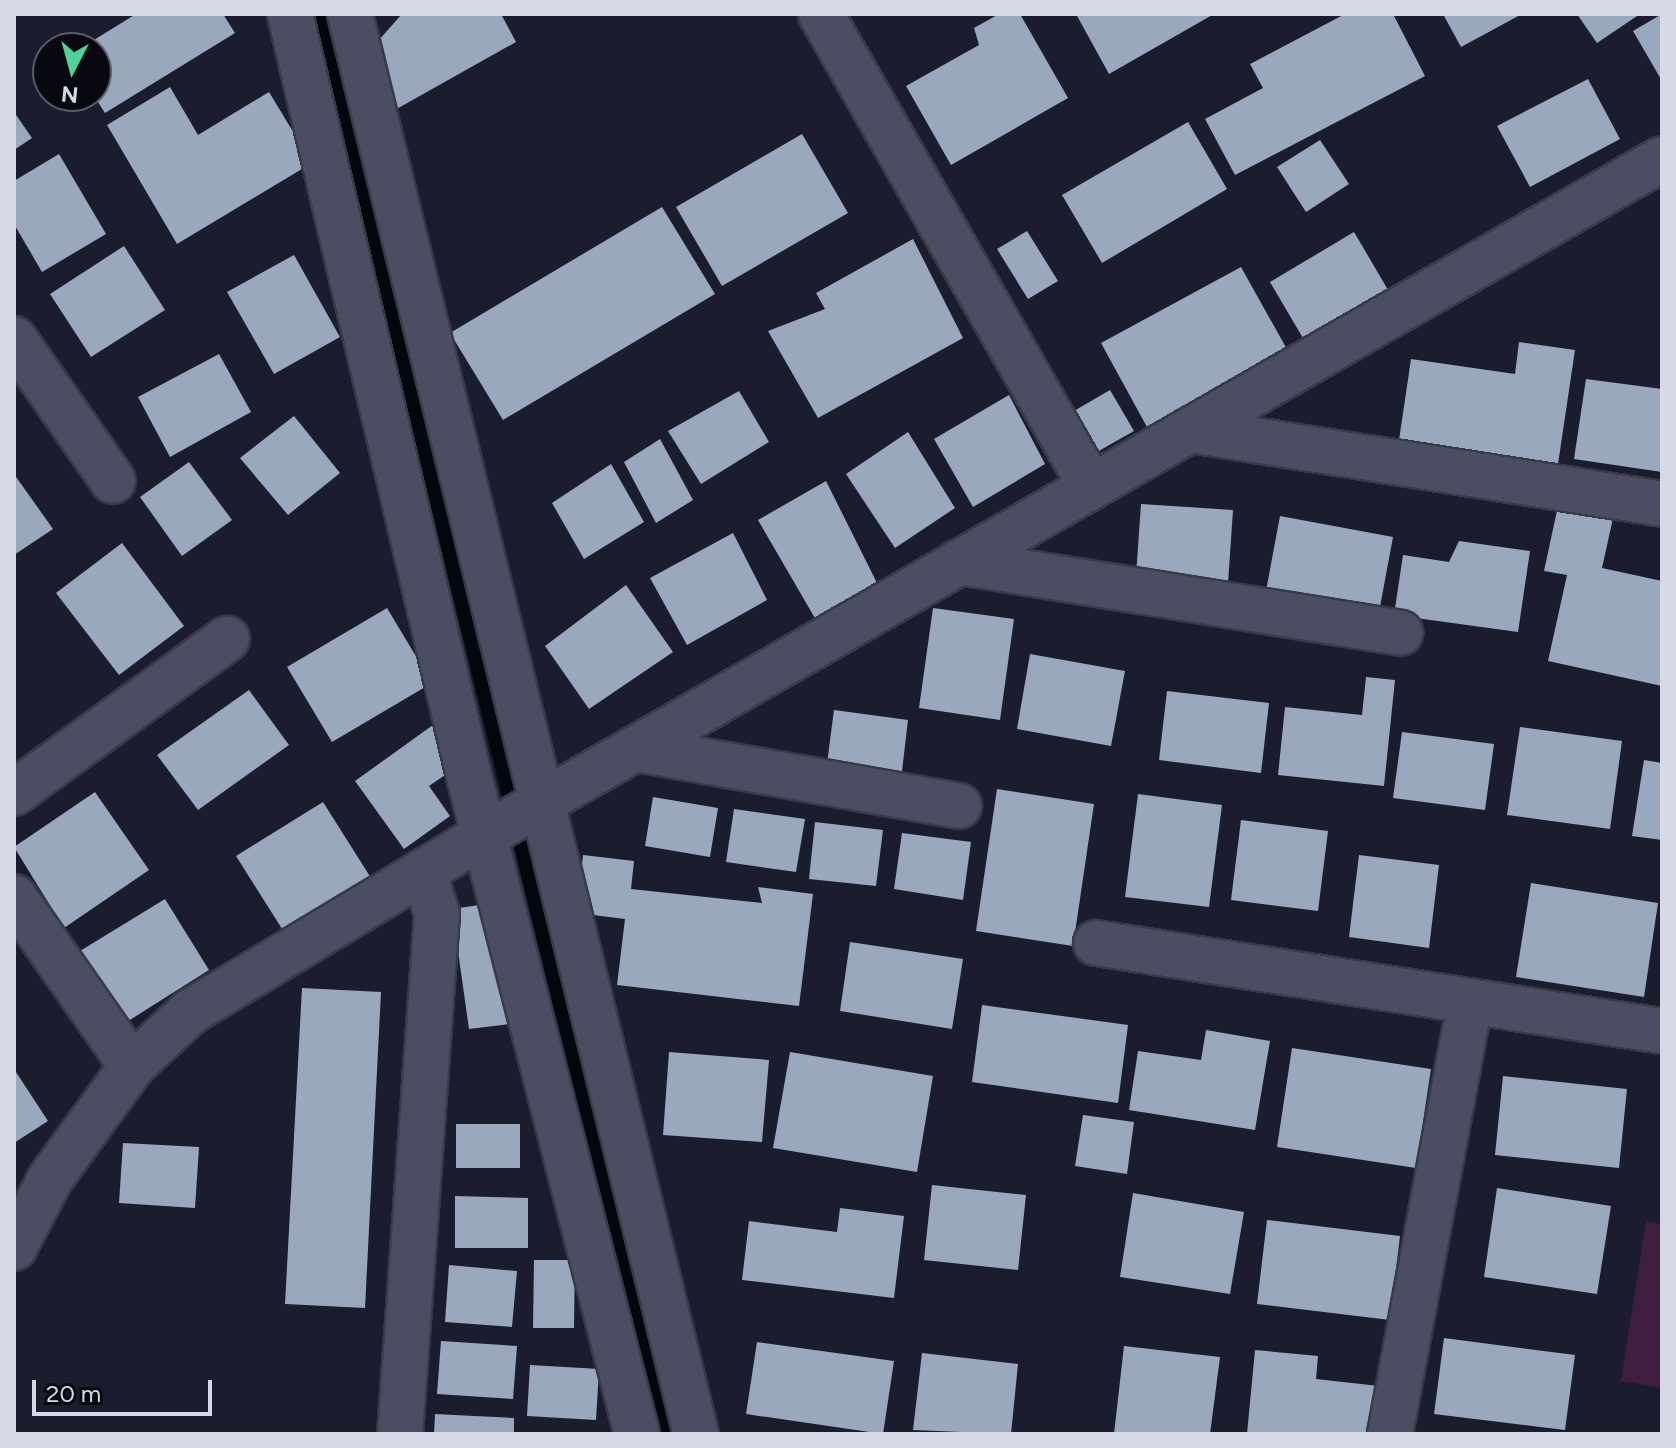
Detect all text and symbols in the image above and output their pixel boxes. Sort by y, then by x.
north arrow [32,32,112,112]
text: N [60,80,80,109]
scale bar [36,1364,216,1414]
text: 20 m [46,1379,101,1408]

